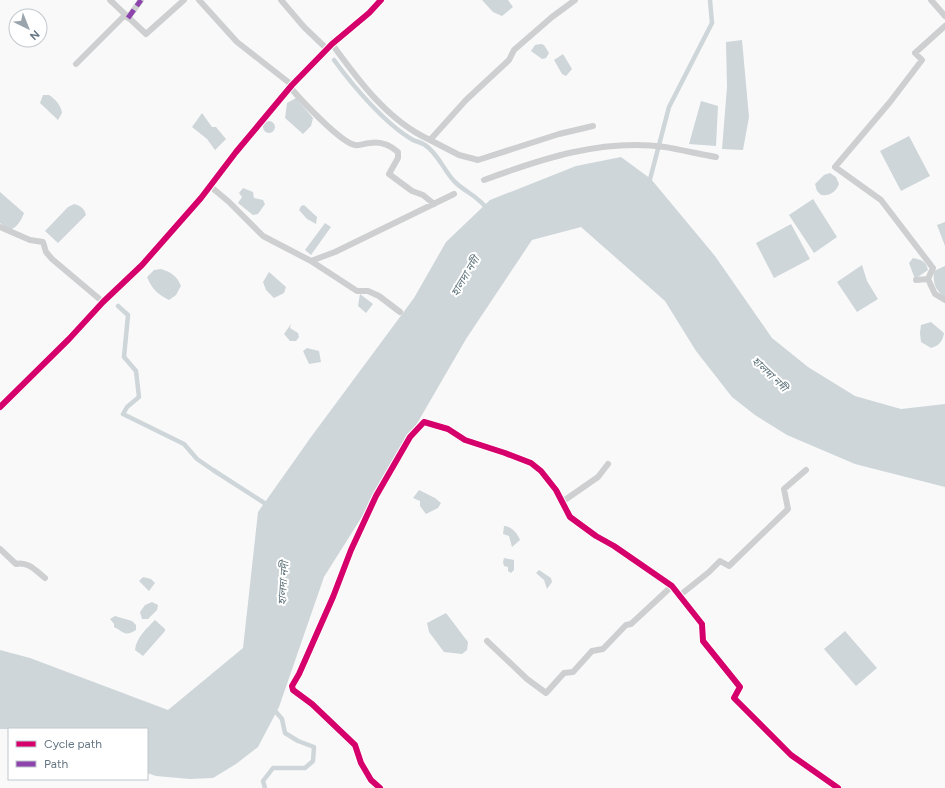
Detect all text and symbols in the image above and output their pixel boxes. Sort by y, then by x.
north arrow [8,8,48,48]
text: N [27,27,42,43]
water label: হালদা নদী [448,252,483,299]
water label: হালদা নদী [749,354,792,396]
water label: হালদা নদী [275,558,292,606]
legend [8,728,148,780]
text: Cycle path [44,737,102,751]
text: Path [44,757,68,771]

